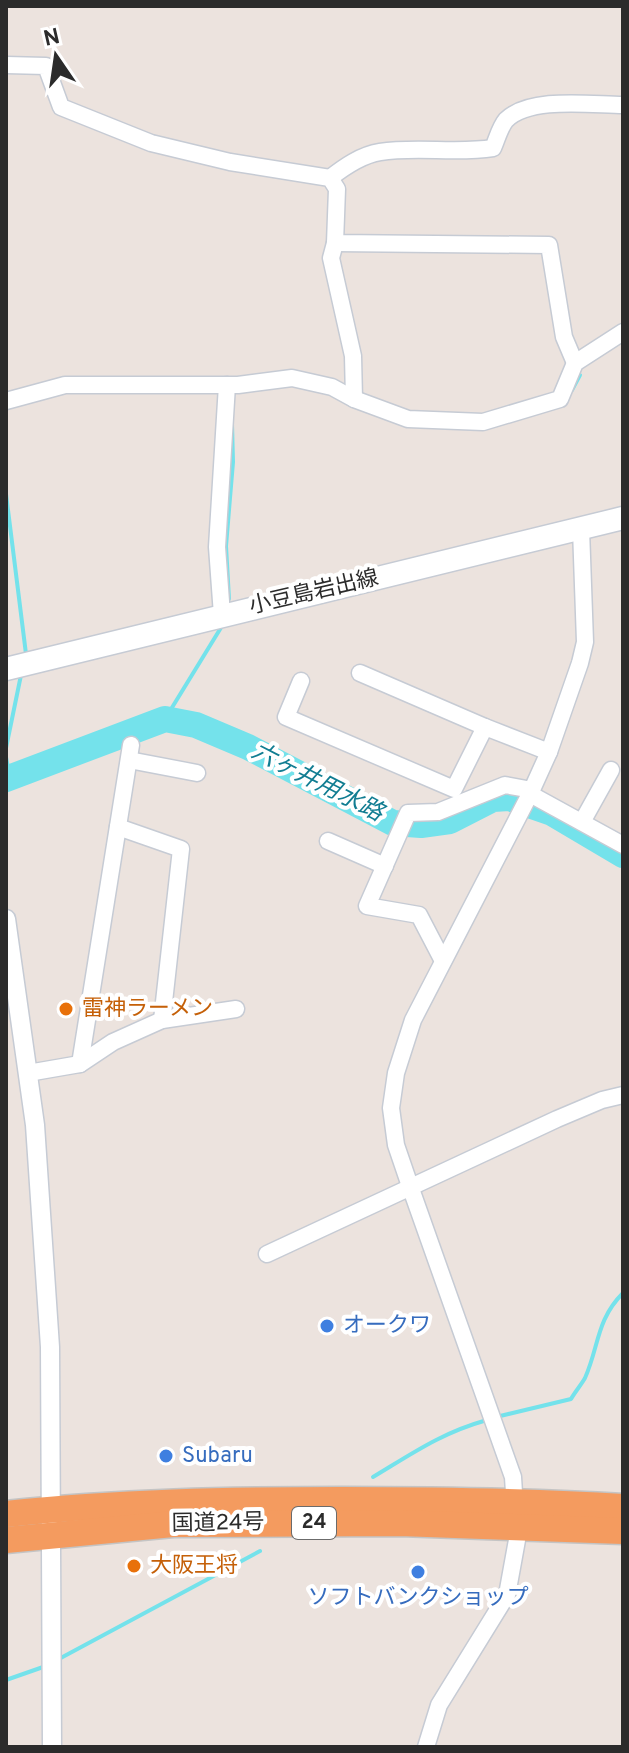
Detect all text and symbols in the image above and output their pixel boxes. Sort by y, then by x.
north arrow [16,16,96,96]
text: N [41,24,63,54]
street label: 小豆島岩出線 [247,565,381,621]
water label: 六ヶ井用水路 [246,737,390,830]
place label: 雷神ラーメン [82,996,213,1023]
marker: 雷神ラーメン [57,1000,75,1018]
place label: オークワ [343,1313,431,1340]
marker: オークワ [318,1317,336,1335]
place label: Subaru [182,1443,253,1470]
marker: Subaru [157,1447,175,1465]
road number: 24 [292,1507,336,1539]
street label: 国道24号 [171,1510,265,1538]
place label: 大阪王将 [150,1553,238,1580]
marker: 大阪王将 [125,1557,143,1575]
marker: ソフトバンクショップ [409,1563,427,1581]
place label: ソフトバンクショップ [307,1585,529,1612]

